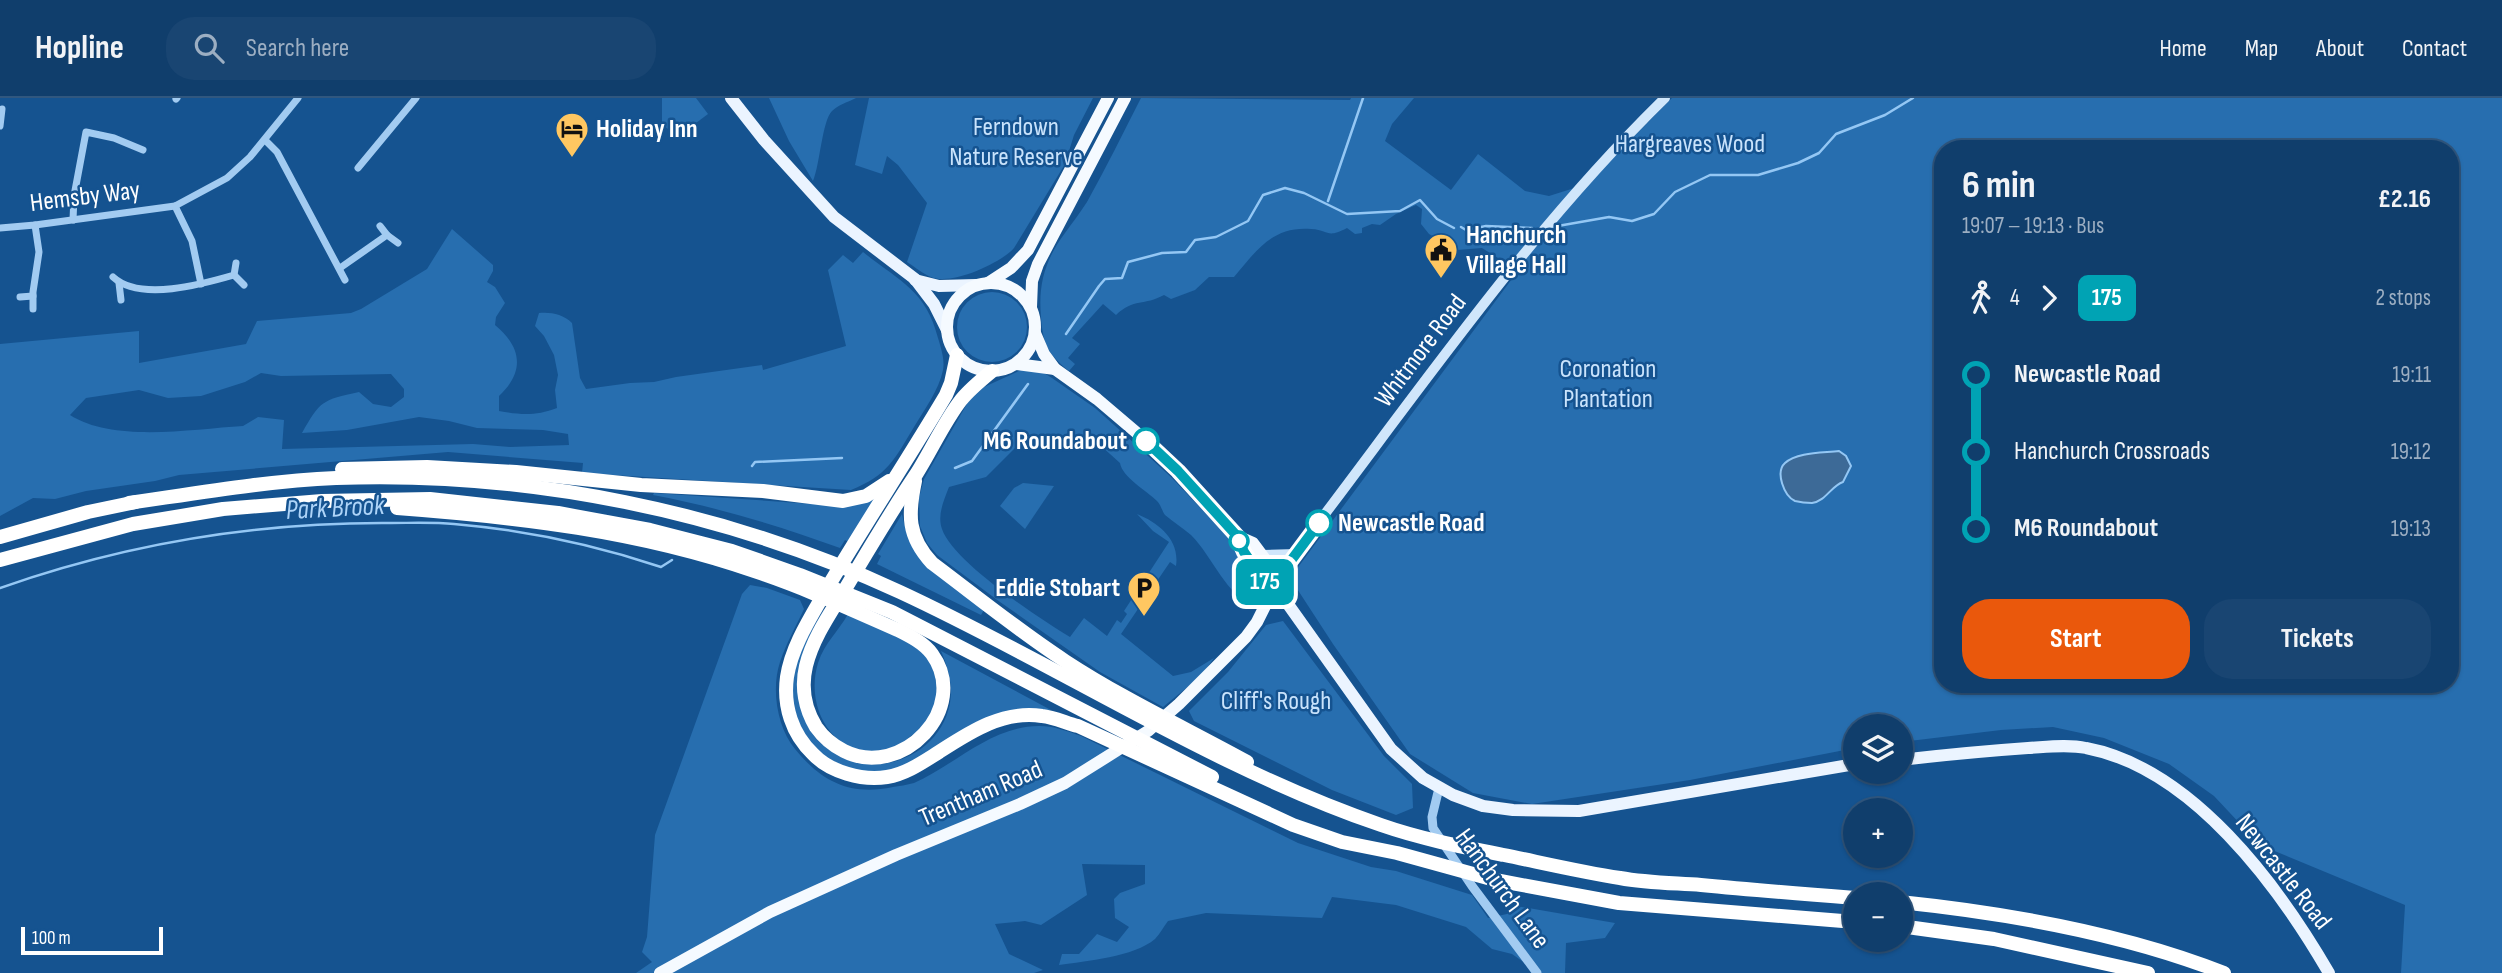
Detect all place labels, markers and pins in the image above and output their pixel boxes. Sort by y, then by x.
hotel icon: Holiday Inn [553,110,591,159]
place label: Holiday Inn [596,114,698,145]
place label: Hanchurch Village Hall [1466,220,1566,281]
public building icon: Hanchurch Village Hall [1422,231,1460,280]
place label: M6 Roundabout [983,426,1127,457]
marker: M6 Roundabout [1133,428,1159,454]
place label: Newcastle Road [1338,508,1485,539]
marker: Newcastle Road [1306,510,1332,536]
unlabelled marker [1229,531,1249,551]
parking icon: Eddie Stobart [1125,569,1163,618]
place label: Eddie Stobart [995,573,1120,604]

